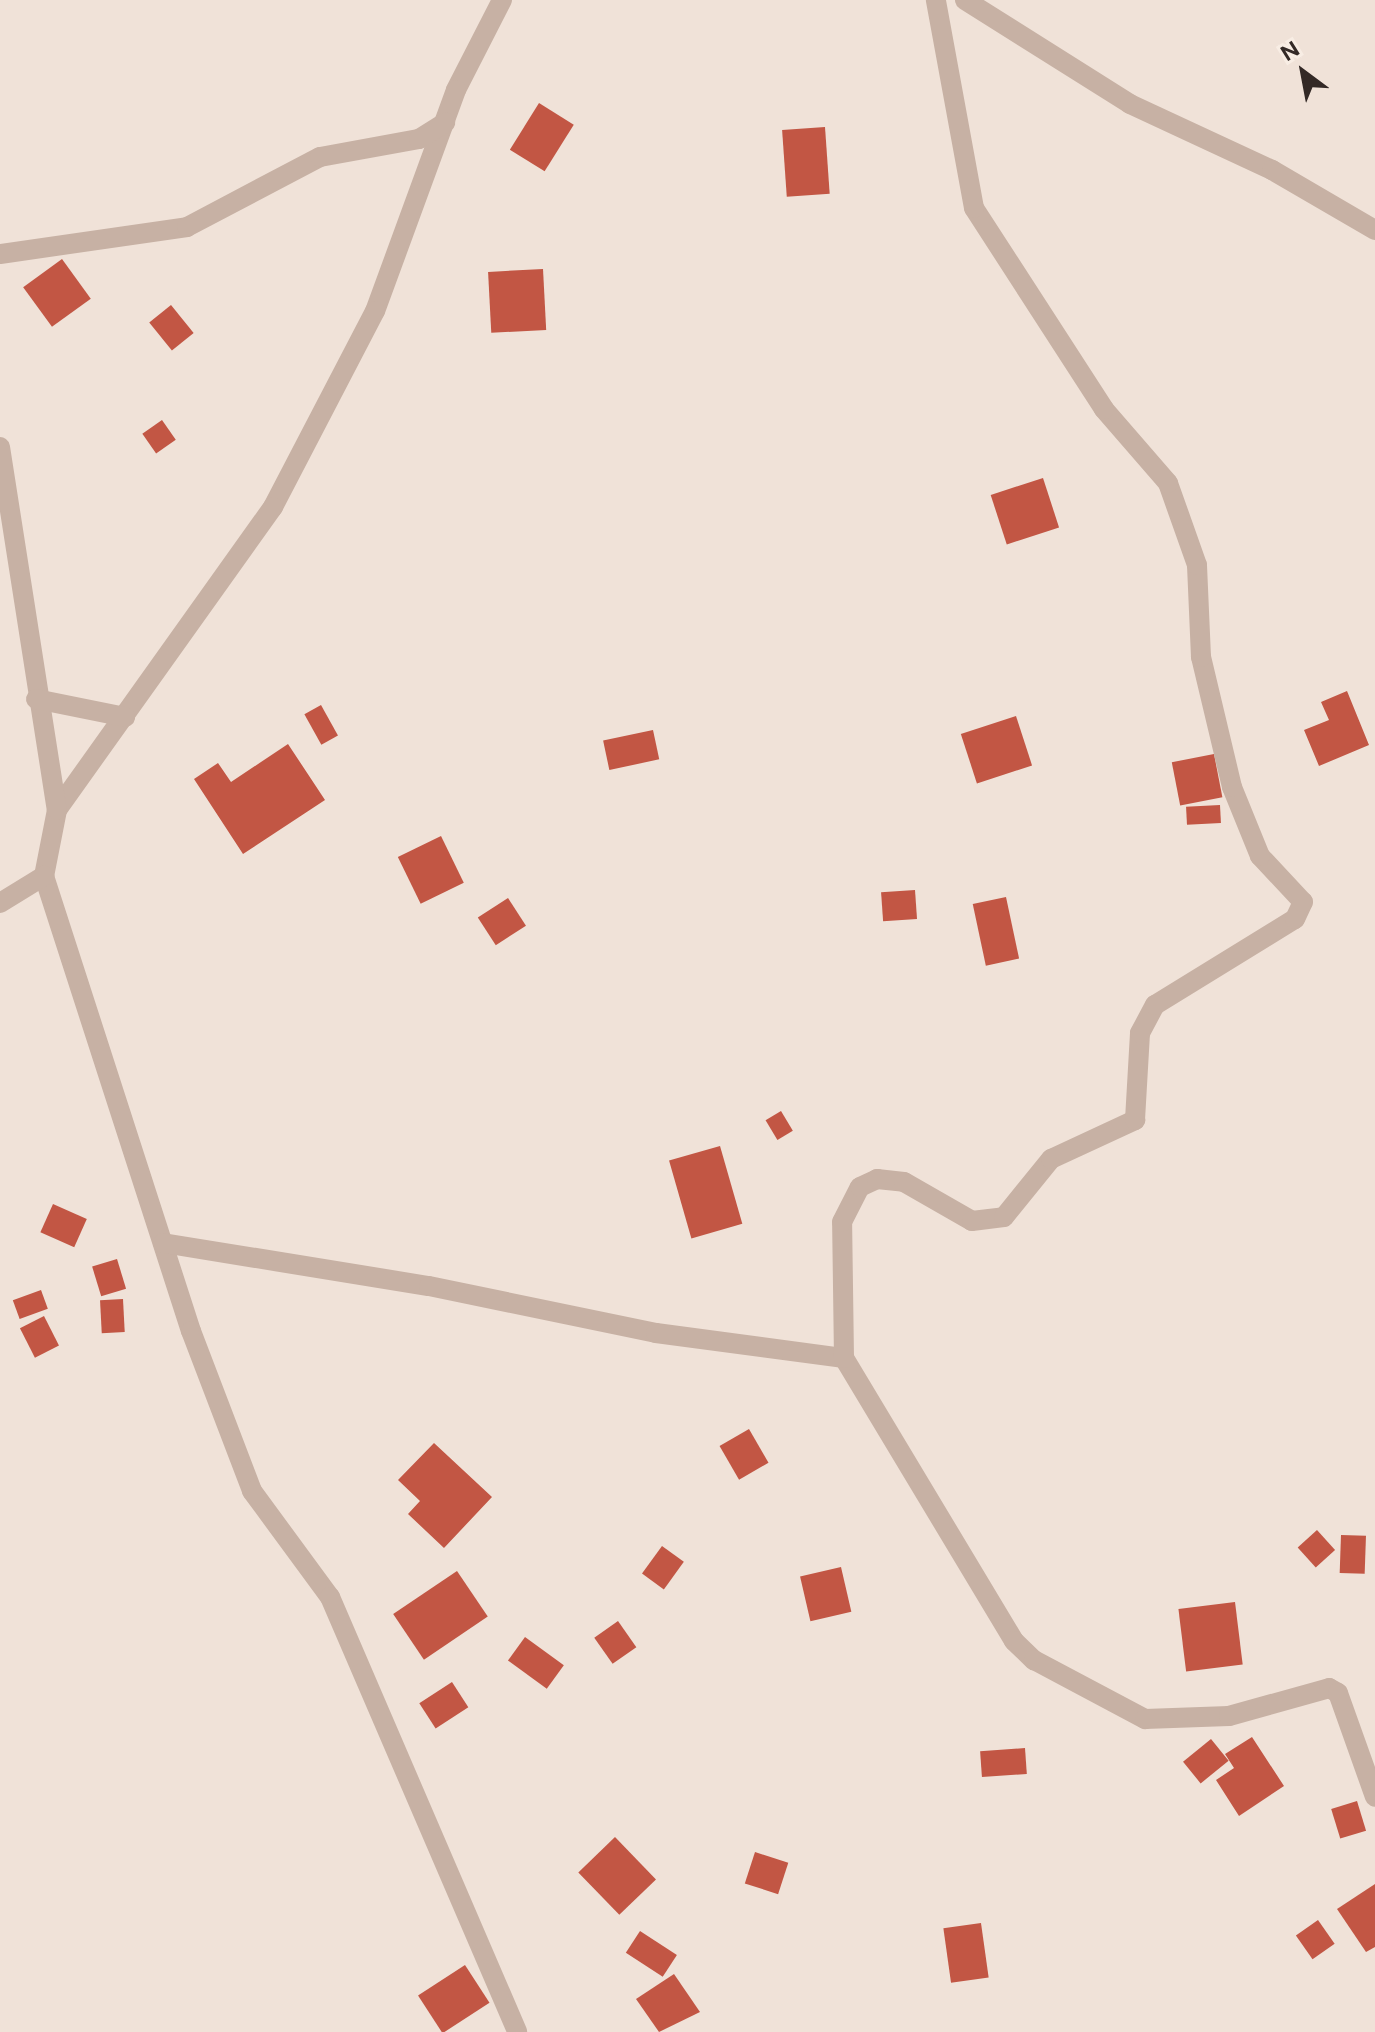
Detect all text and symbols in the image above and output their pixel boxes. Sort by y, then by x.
north arrow [1263,32,1343,112]
text: N [1276,35,1304,67]

